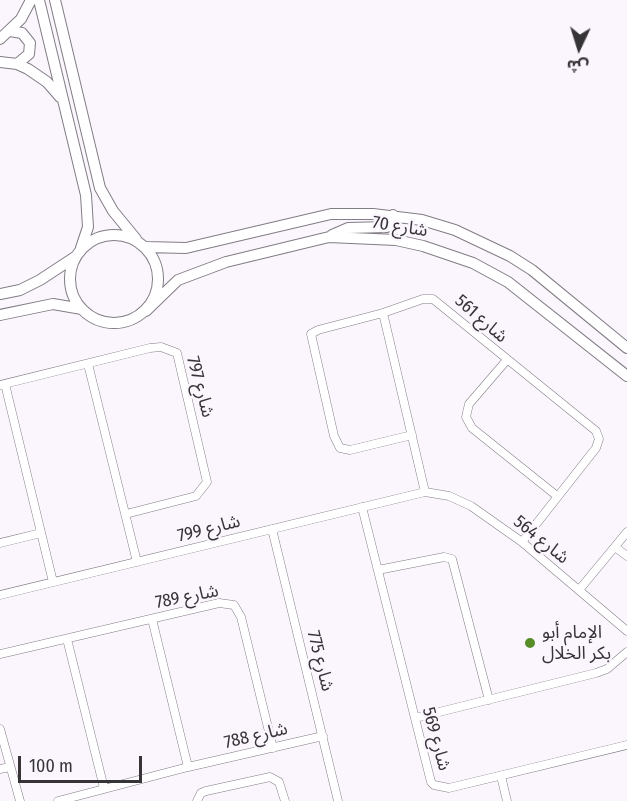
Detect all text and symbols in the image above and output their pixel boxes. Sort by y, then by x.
north arrow [549,18,609,78]
text: ش [566,56,589,77]
street label: شارع 70 [371,212,429,242]
street label: شارع 561 [450,290,512,348]
street label: شارع 797 [182,354,218,420]
street label: شارع 799 [175,511,243,547]
street label: شارع 564 [509,511,573,569]
street label: شارع 789 [154,580,220,614]
place label: الإمام أبو بكر الخلال [542,622,611,664]
street label: شارع 775 [302,628,338,694]
marker: الإمام أبو بكر الخلال [523,636,537,650]
street label: شارع 569 [417,705,455,773]
street label: شارع 788 [222,718,290,754]
scale bar [21,744,146,782]
text: 100 m [29,755,73,777]

